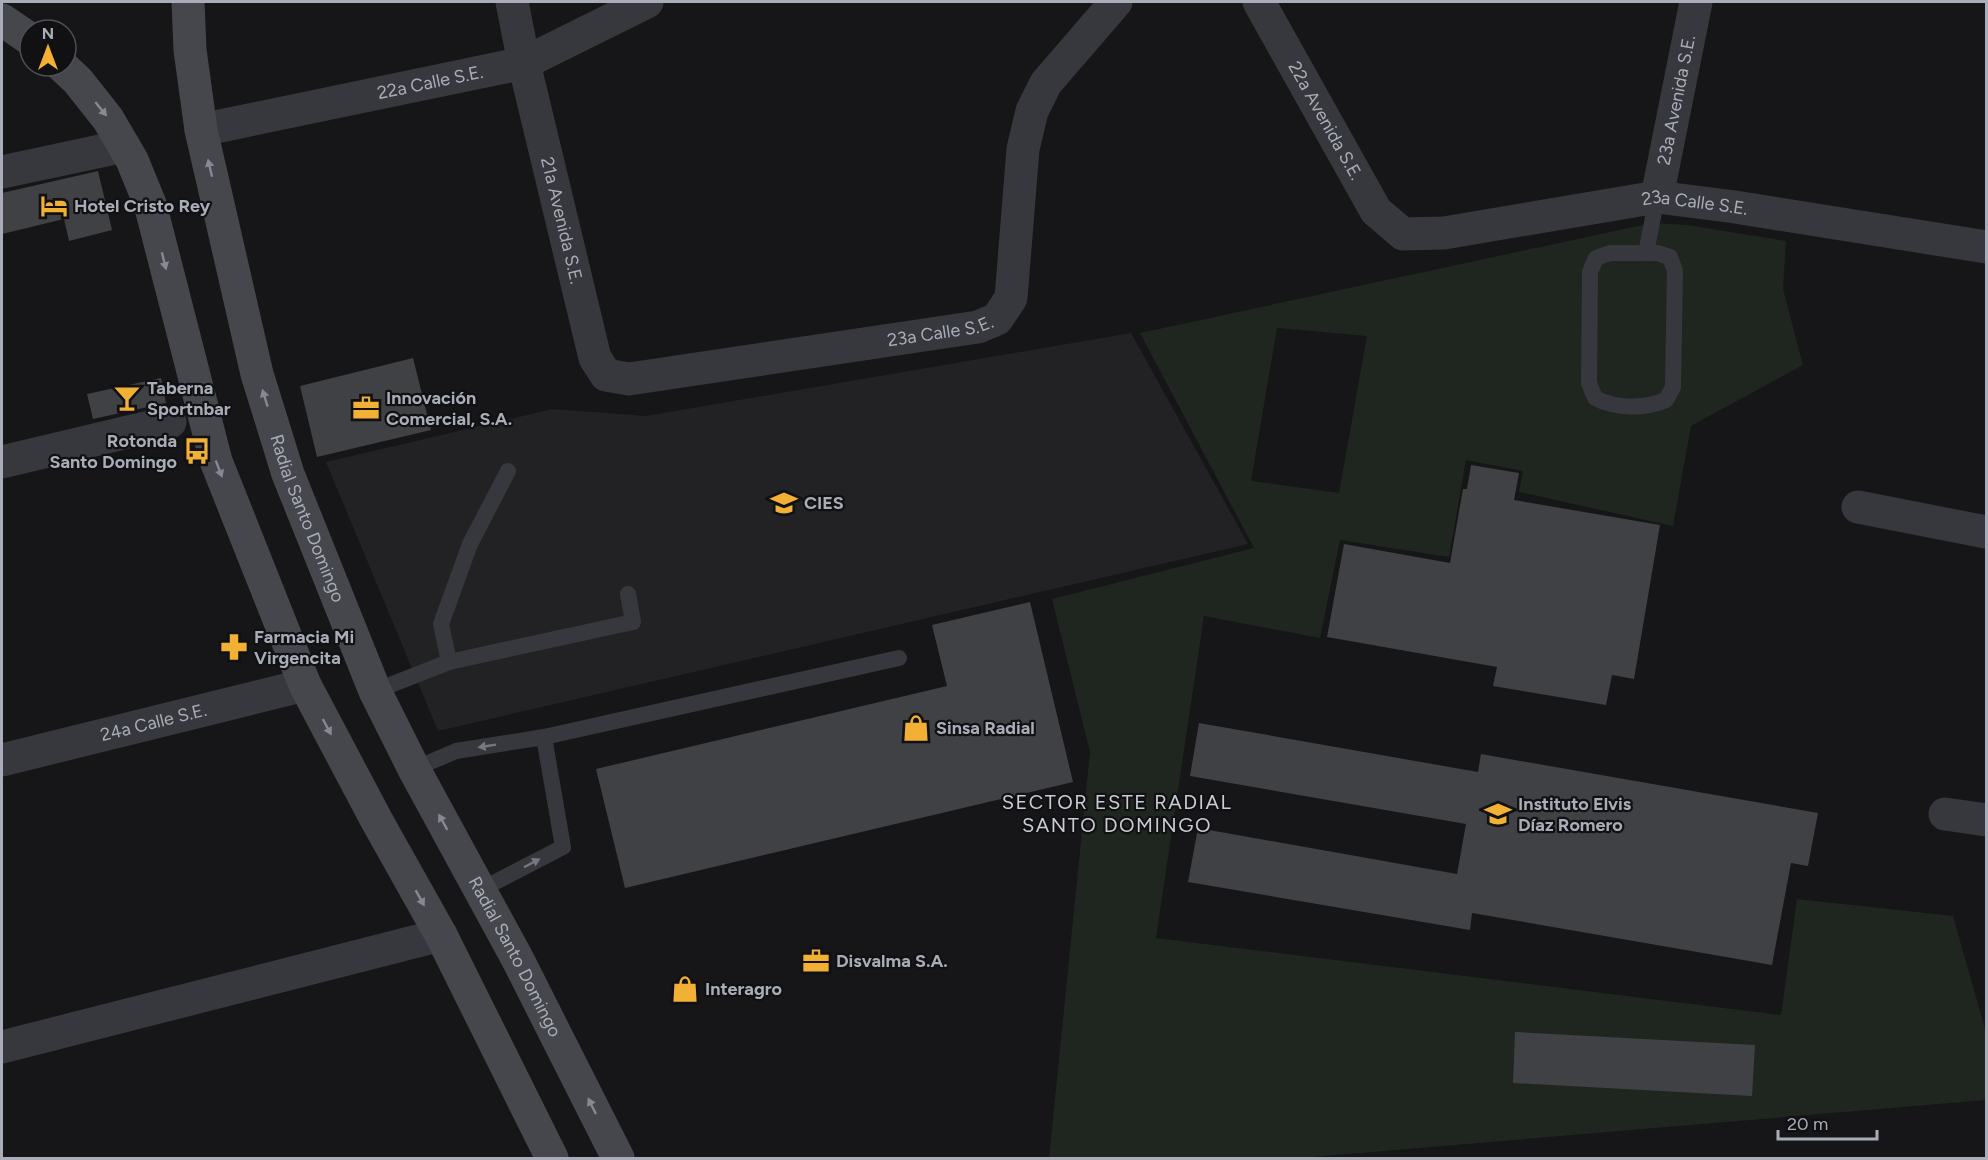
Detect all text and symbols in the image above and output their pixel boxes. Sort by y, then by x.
north arrow [18,18,78,78]
text: N [42,24,54,43]
street label: 23a Avenida S.E. [1653,33,1700,167]
street label: 22a Avenida S.E. [1283,58,1367,184]
street label: 22a Calle S.E. [375,61,485,104]
one-way arrow [94,102,107,117]
street label: 21a Avenida S.E. [536,155,588,286]
one-way arrow [204,159,214,177]
street label: 23a Calle S.E. [1640,185,1749,220]
hotel icon: Hotel Cristo Rey [39,191,69,221]
place label: Hotel Cristo Rey [74,195,211,217]
one-way arrow [160,251,170,270]
street label: 23a Calle S.E. [886,311,997,351]
place label: Taberna Sportnbar [147,377,231,420]
bar icon: Taberna Sportnbar [112,383,142,413]
place label: Innovación Comercial, S.A. [386,387,512,430]
one-way arrow [259,389,269,407]
office icon: Innovación Comercial, S.A. [351,393,381,423]
place label: Rotonda Santo Domingo [49,430,177,473]
street label: Radial Santo Domingo [265,432,349,606]
bus stop icon: Rotonda Santo Domingo [182,436,212,466]
one-way arrow [214,461,224,479]
school or university icon: CIES [769,488,799,518]
place label: CIES [804,492,844,514]
place label: Farmacia Mi Virgencita [254,626,354,669]
pharmacy icon: Farmacia Mi Virgencita [219,632,249,662]
street label: 24a Calle S.E. [98,699,209,746]
shop icon: Sinsa Radial [901,713,931,743]
place label: Sinsa Radial [936,717,1035,739]
one-way arrow [322,718,332,735]
one-way arrow [477,742,496,751]
district label: SECTOR ESTE RADIAL SANTO DOMINGO [1002,790,1232,837]
place label: Instituto Elvis Díaz Romero [1518,793,1632,836]
school or university icon: Instituto Elvis Díaz Romero [1483,799,1513,829]
one-way arrow [438,813,448,830]
one-way arrow [523,858,540,868]
street label: Radial Santo Domingo [464,873,566,1041]
one-way arrow [415,890,425,907]
office icon: Disvalma S.A. [801,946,831,976]
place label: Disvalma S.A. [836,950,948,972]
shop icon: Interagro [670,974,700,1004]
place label: Interagro [705,978,782,1000]
one-way arrow [587,1097,597,1115]
scale bar [1778,1103,1877,1141]
text: 20 m [1787,1113,1828,1135]

